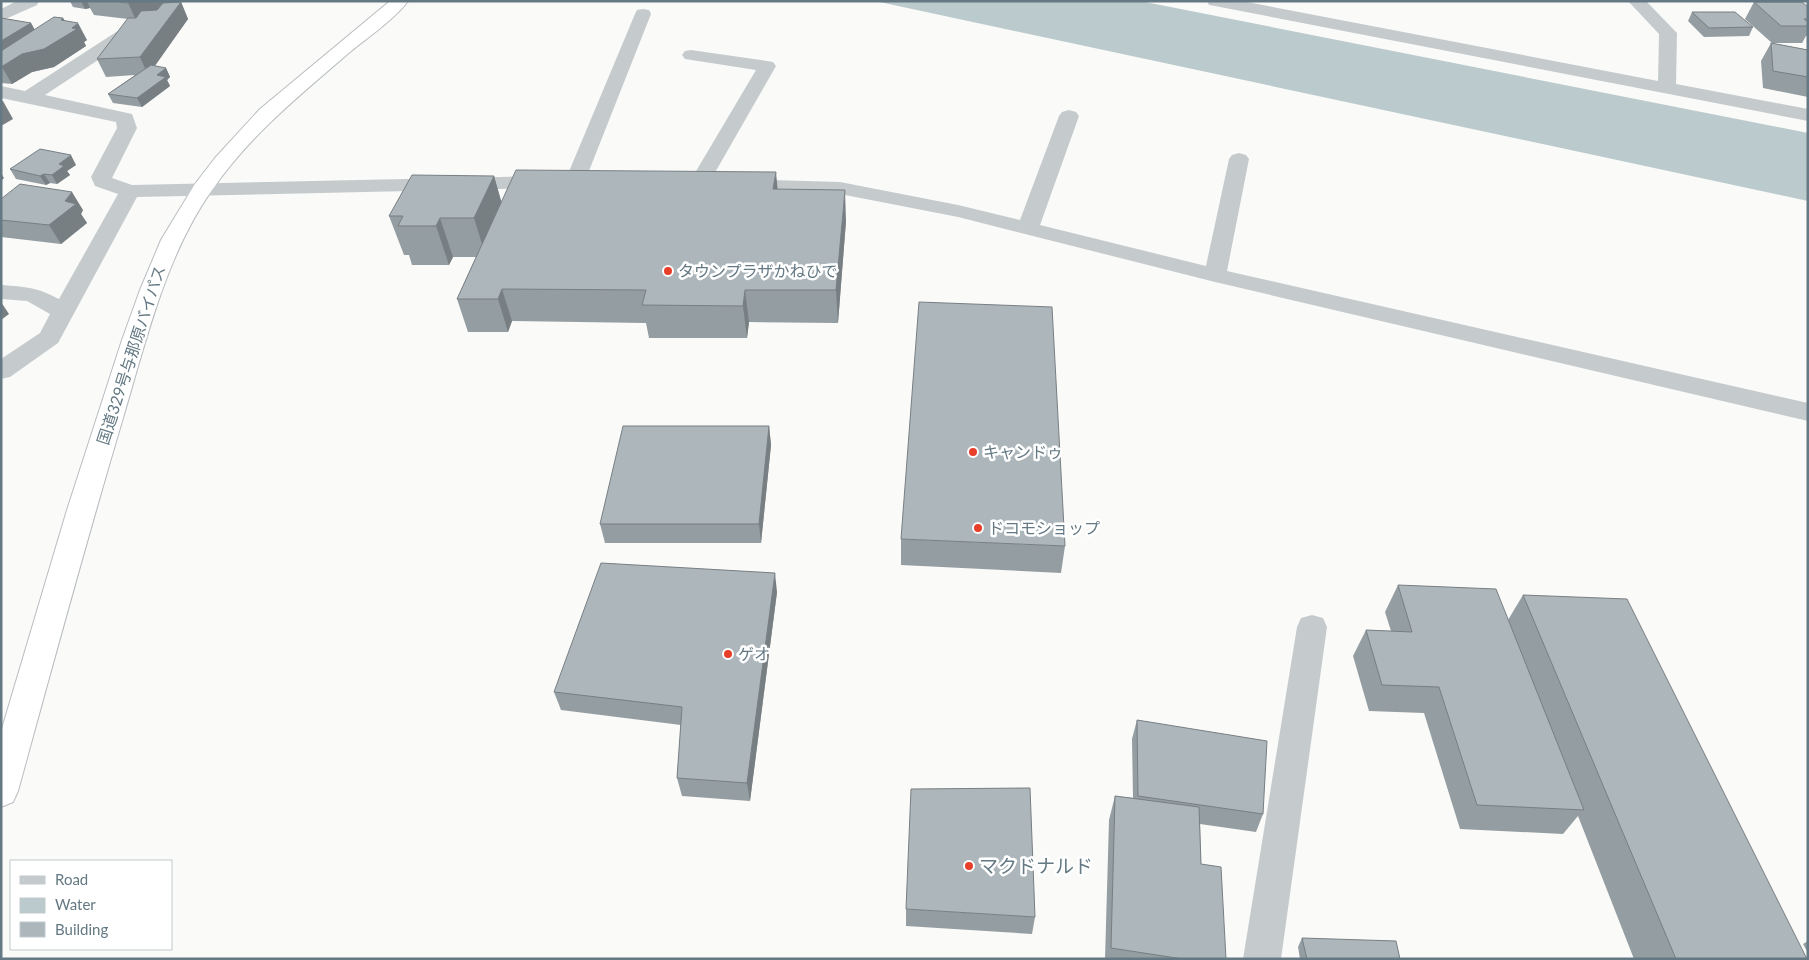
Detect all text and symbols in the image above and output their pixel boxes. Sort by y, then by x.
place label: タウンプラザかねひで [678,261,838,280]
street label: 国道329号与那原バイパス [93,263,169,447]
marker: タウンプラザかねひで [662,265,674,277]
place label: キャンドゥ [983,442,1063,461]
marker: キャンドゥ [967,446,979,458]
place label: ドコモショップ [988,518,1100,537]
marker: ドコモショップ [972,522,984,534]
place label: ゲオ [738,644,770,663]
marker: ゲオ [722,648,734,660]
place label: マクドナルド [979,854,1093,877]
legend [10,860,172,950]
marker: マクドナルド [963,860,975,872]
text: Road [55,870,88,888]
text: Water [55,895,96,913]
text: Building [55,920,108,938]

